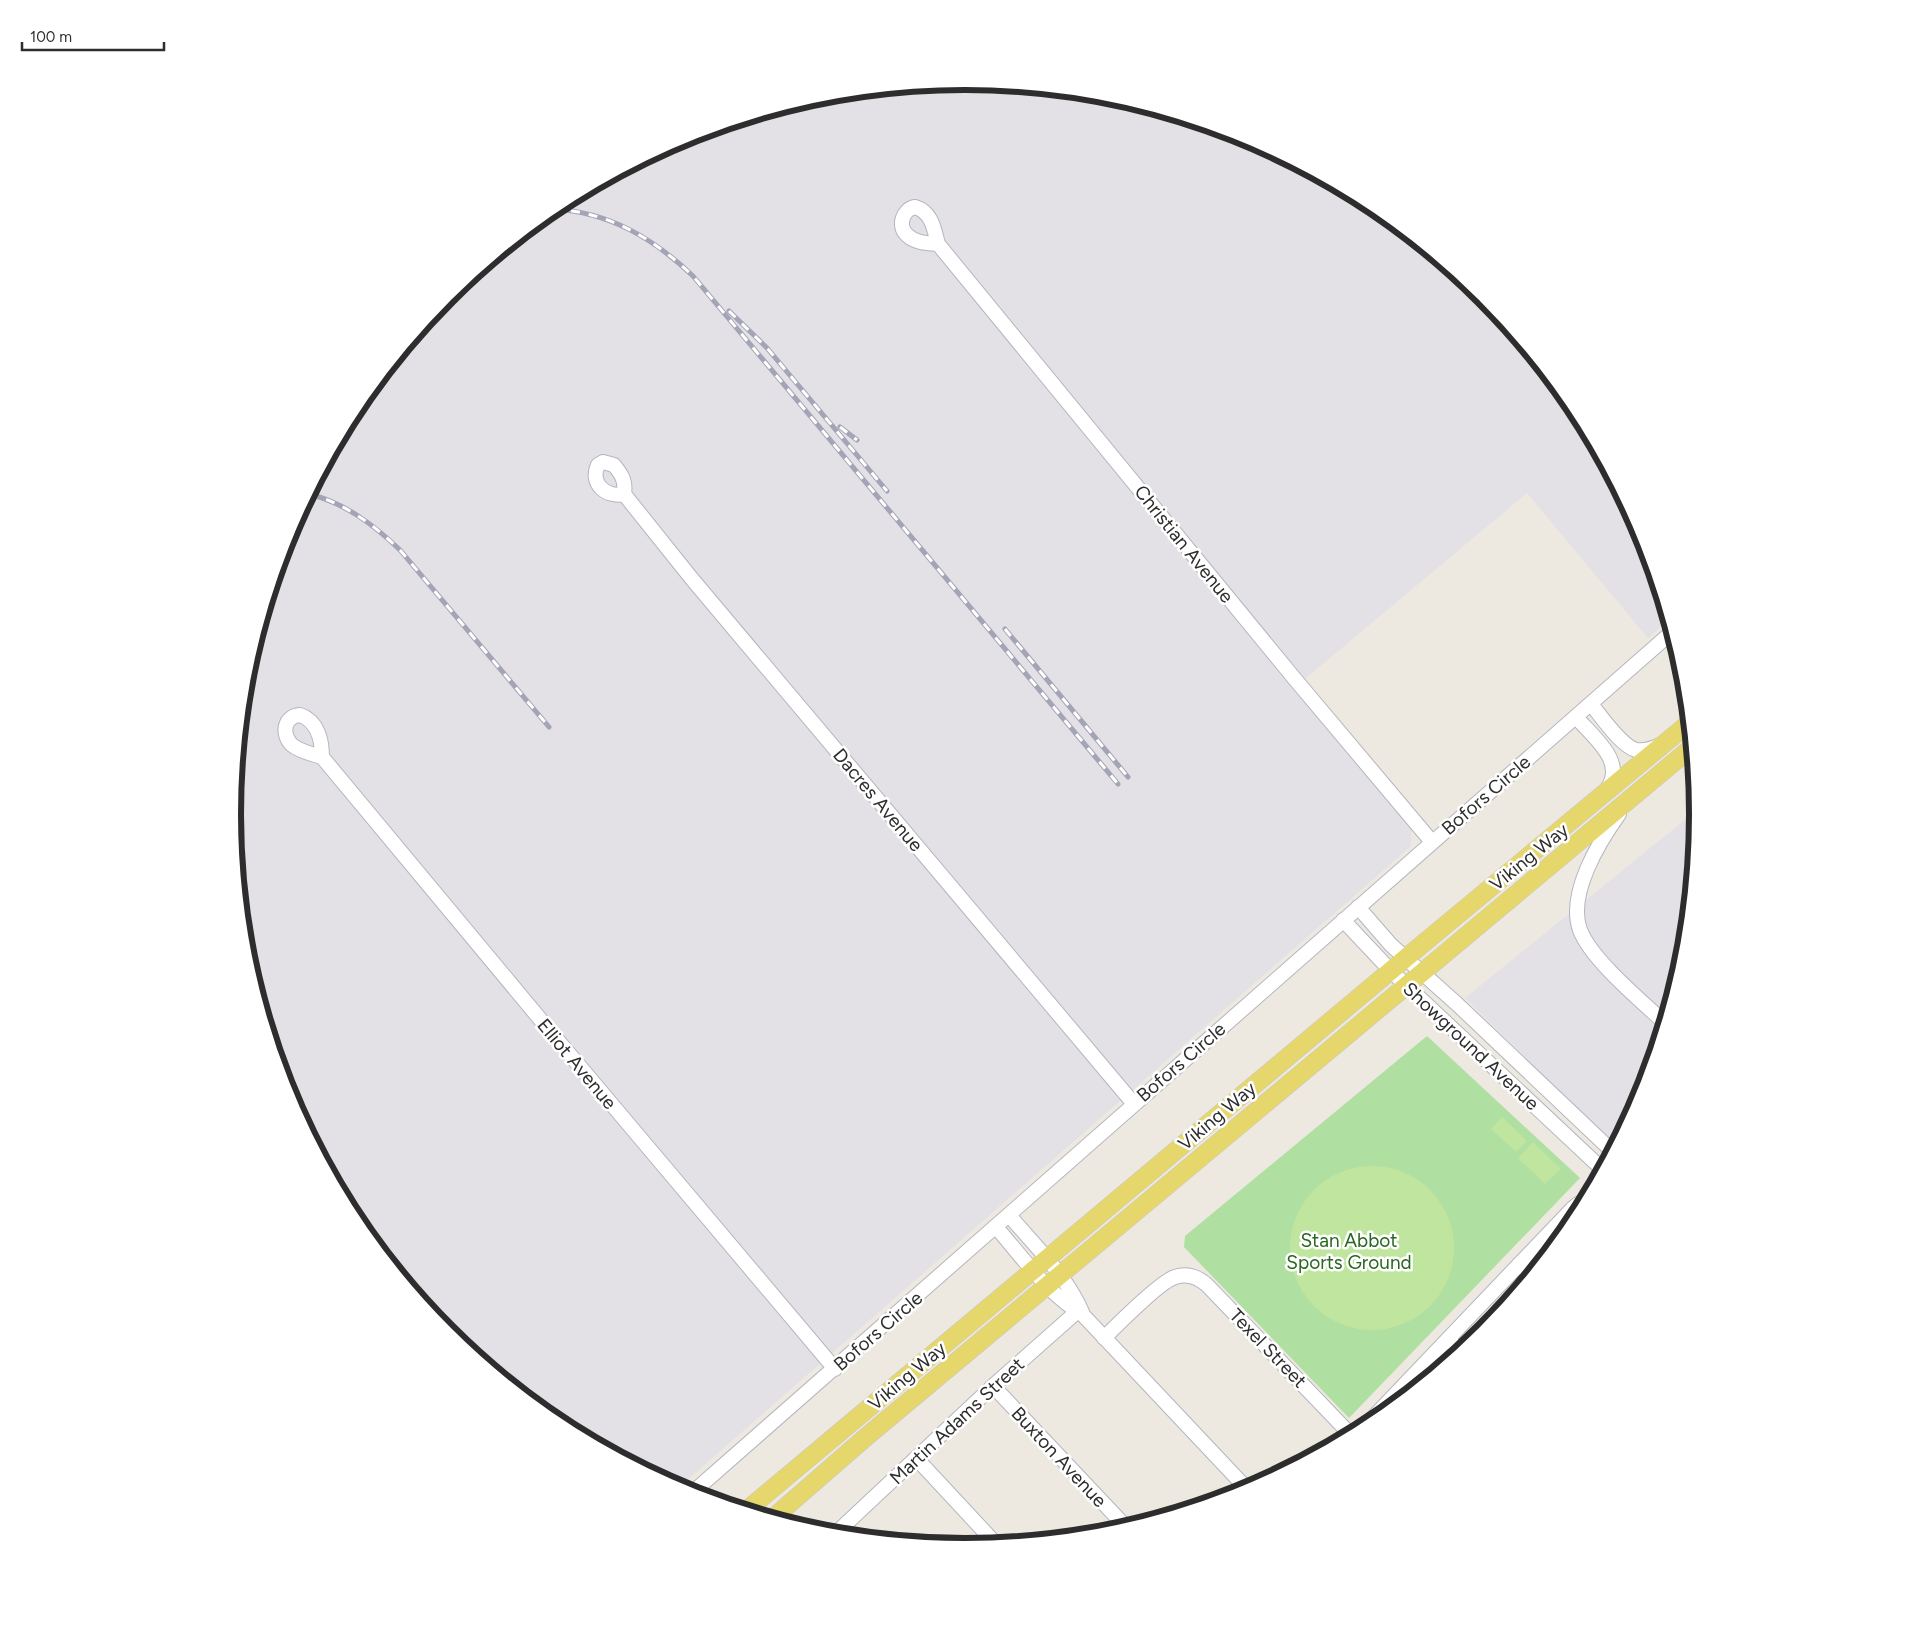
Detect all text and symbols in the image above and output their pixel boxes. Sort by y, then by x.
scale bar [22,20,165,52]
text: 100 m [30,28,72,46]
street label: Christian Avenue [1129,480,1239,608]
street label: Dacres Avenue [828,744,928,856]
street label: Bofors Circle [1437,750,1535,840]
street label: Viking Way [1485,818,1573,896]
street label: Showground Avenue [1398,977,1544,1115]
street label: Elliot Avenue [532,1014,622,1114]
street label: Bofors Circle [1132,1017,1230,1107]
street label: Viking Way [1173,1077,1261,1155]
park label: Stan Abbot Sports Ground [1286,1229,1412,1274]
street label: Bofors Circle [829,1286,927,1376]
street label: Texel Street [1225,1304,1311,1392]
street label: Viking Way [863,1337,951,1415]
street label: Martin Adams Street [885,1353,1029,1489]
street label: Buxton Avenue [1007,1402,1111,1512]

